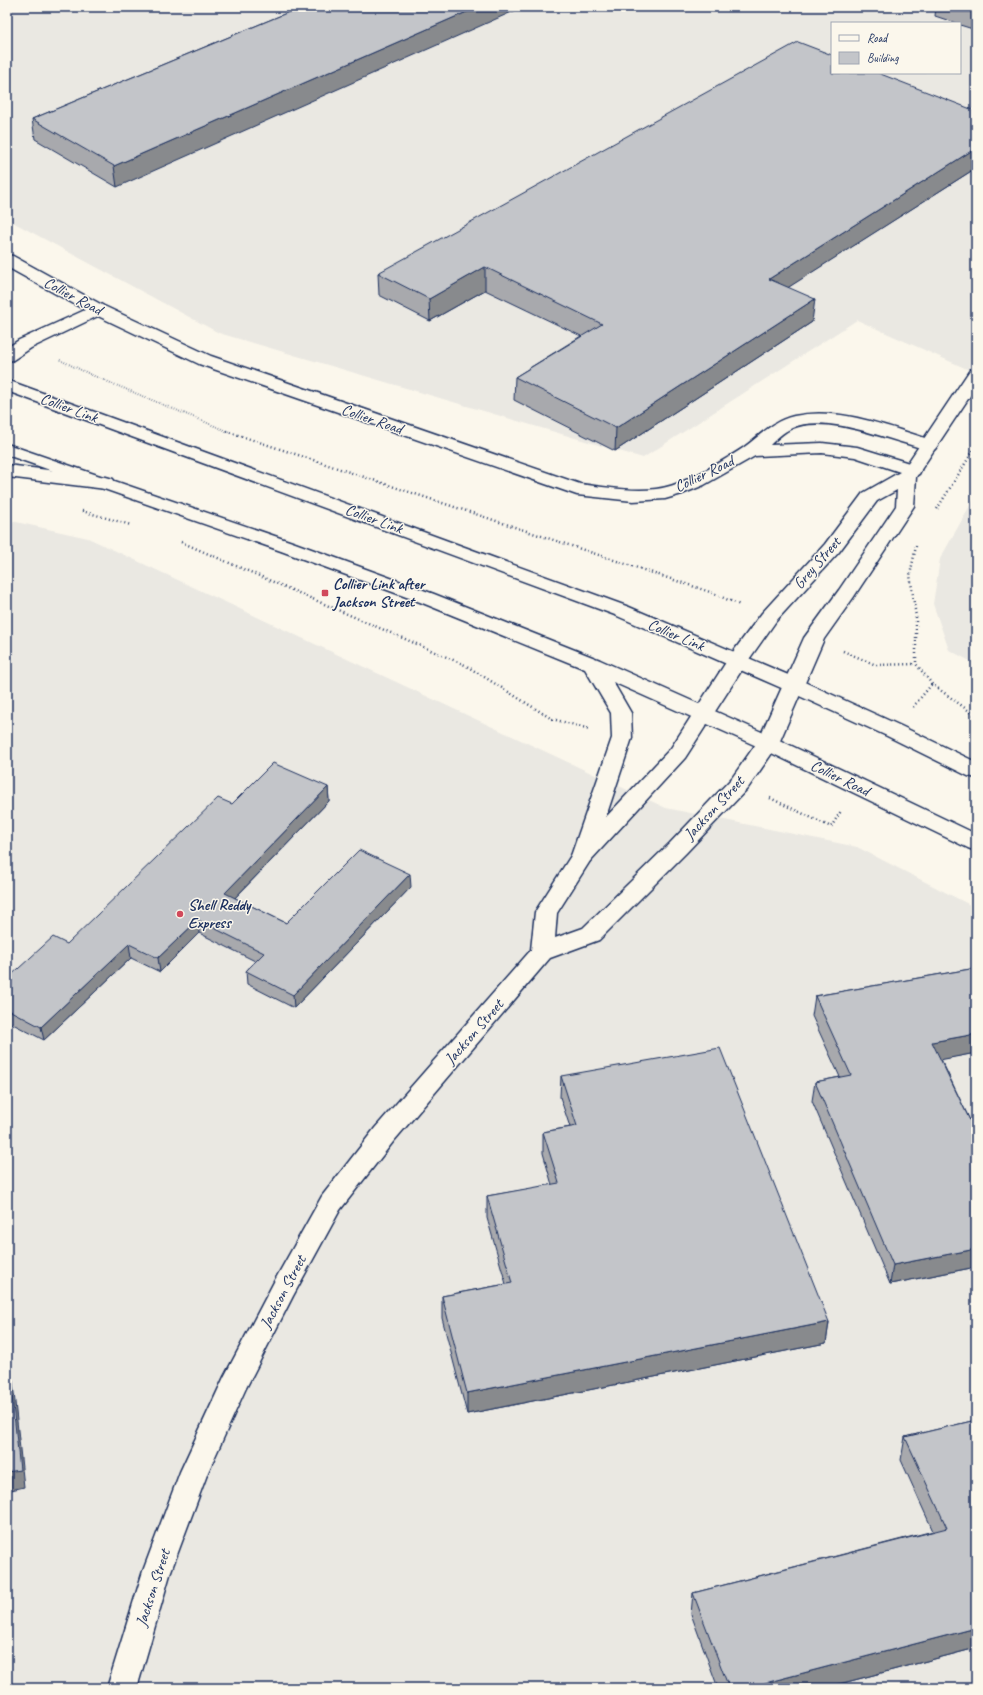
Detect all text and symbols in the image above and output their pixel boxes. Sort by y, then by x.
legend [831,22,961,74]
text: Road [867,30,889,46]
text: Building [867,50,899,66]
street label: Collier Road [40,272,108,321]
street label: Collier Link [38,388,101,428]
street label: Collier Road [339,399,408,440]
street label: Collier Road [671,450,739,497]
street label: Collier Link [343,499,406,539]
street label: Grey Street [789,532,846,593]
place label: Collier Link after Jackson Street [332,574,427,612]
marker: Collier Link after Jackson Street [320,588,330,598]
street label: Collier Link [645,614,708,656]
street label: Collier Road [807,755,875,802]
street label: Jackson Street [679,771,750,845]
place label: Shell Reddy Express [188,895,252,933]
marker: Shell Reddy Express [175,909,185,919]
street label: Jackson Street [440,994,509,1069]
street label: Jackson Street [255,1251,311,1333]
street label: Jackson Street [131,1545,175,1630]

